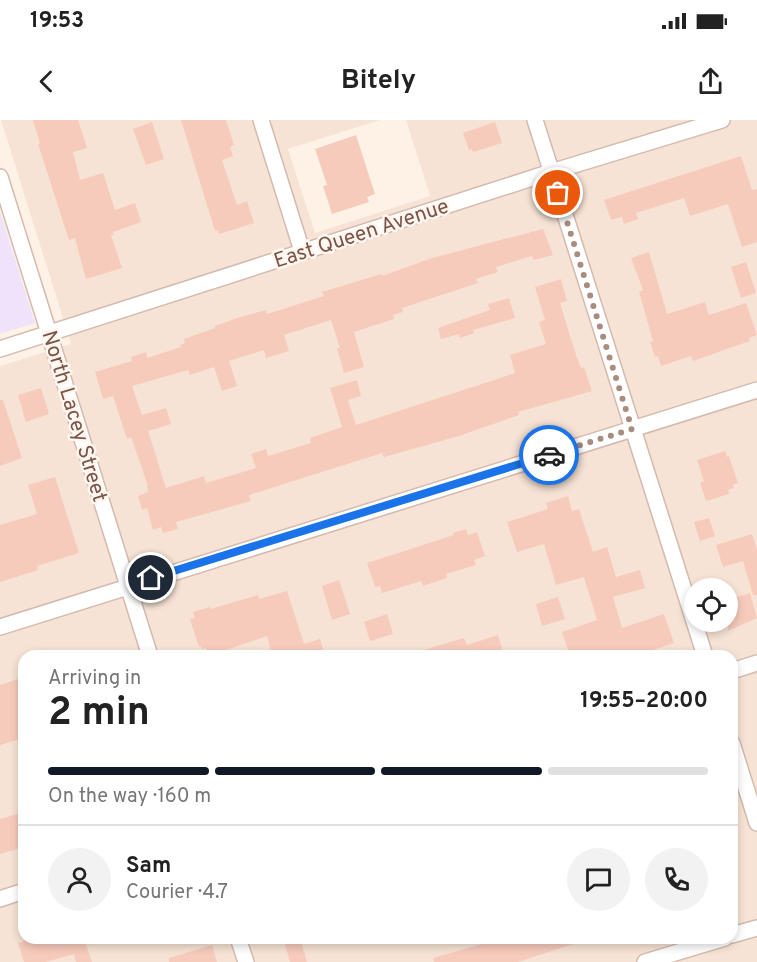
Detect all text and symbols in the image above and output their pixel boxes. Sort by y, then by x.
text: 19:53 [30,8,84,35]
text: Bitely [341,64,416,98]
icon: back [30,65,63,98]
icon: share [694,65,727,98]
pin [532,167,583,218]
icon: bag [541,176,574,209]
street label: East Queen Avenue [271,193,452,275]
street label: North Lacey Street [35,327,112,505]
courier [519,425,579,485]
icon: car [533,439,566,472]
pin [125,552,176,603]
icon: home [134,561,167,594]
map controls [684,578,738,632]
button: locate [684,578,738,632]
text: Arriving in [48,666,141,692]
text: 19:55–20:00 [580,688,708,715]
text: 2 min [48,690,150,739]
text: On the way · 160 m [48,784,211,810]
button: person [48,848,111,911]
button: chat [567,848,630,911]
button: phone [645,848,708,911]
text: Sam [126,853,171,880]
text: Courier · 4.7 [126,880,228,906]

